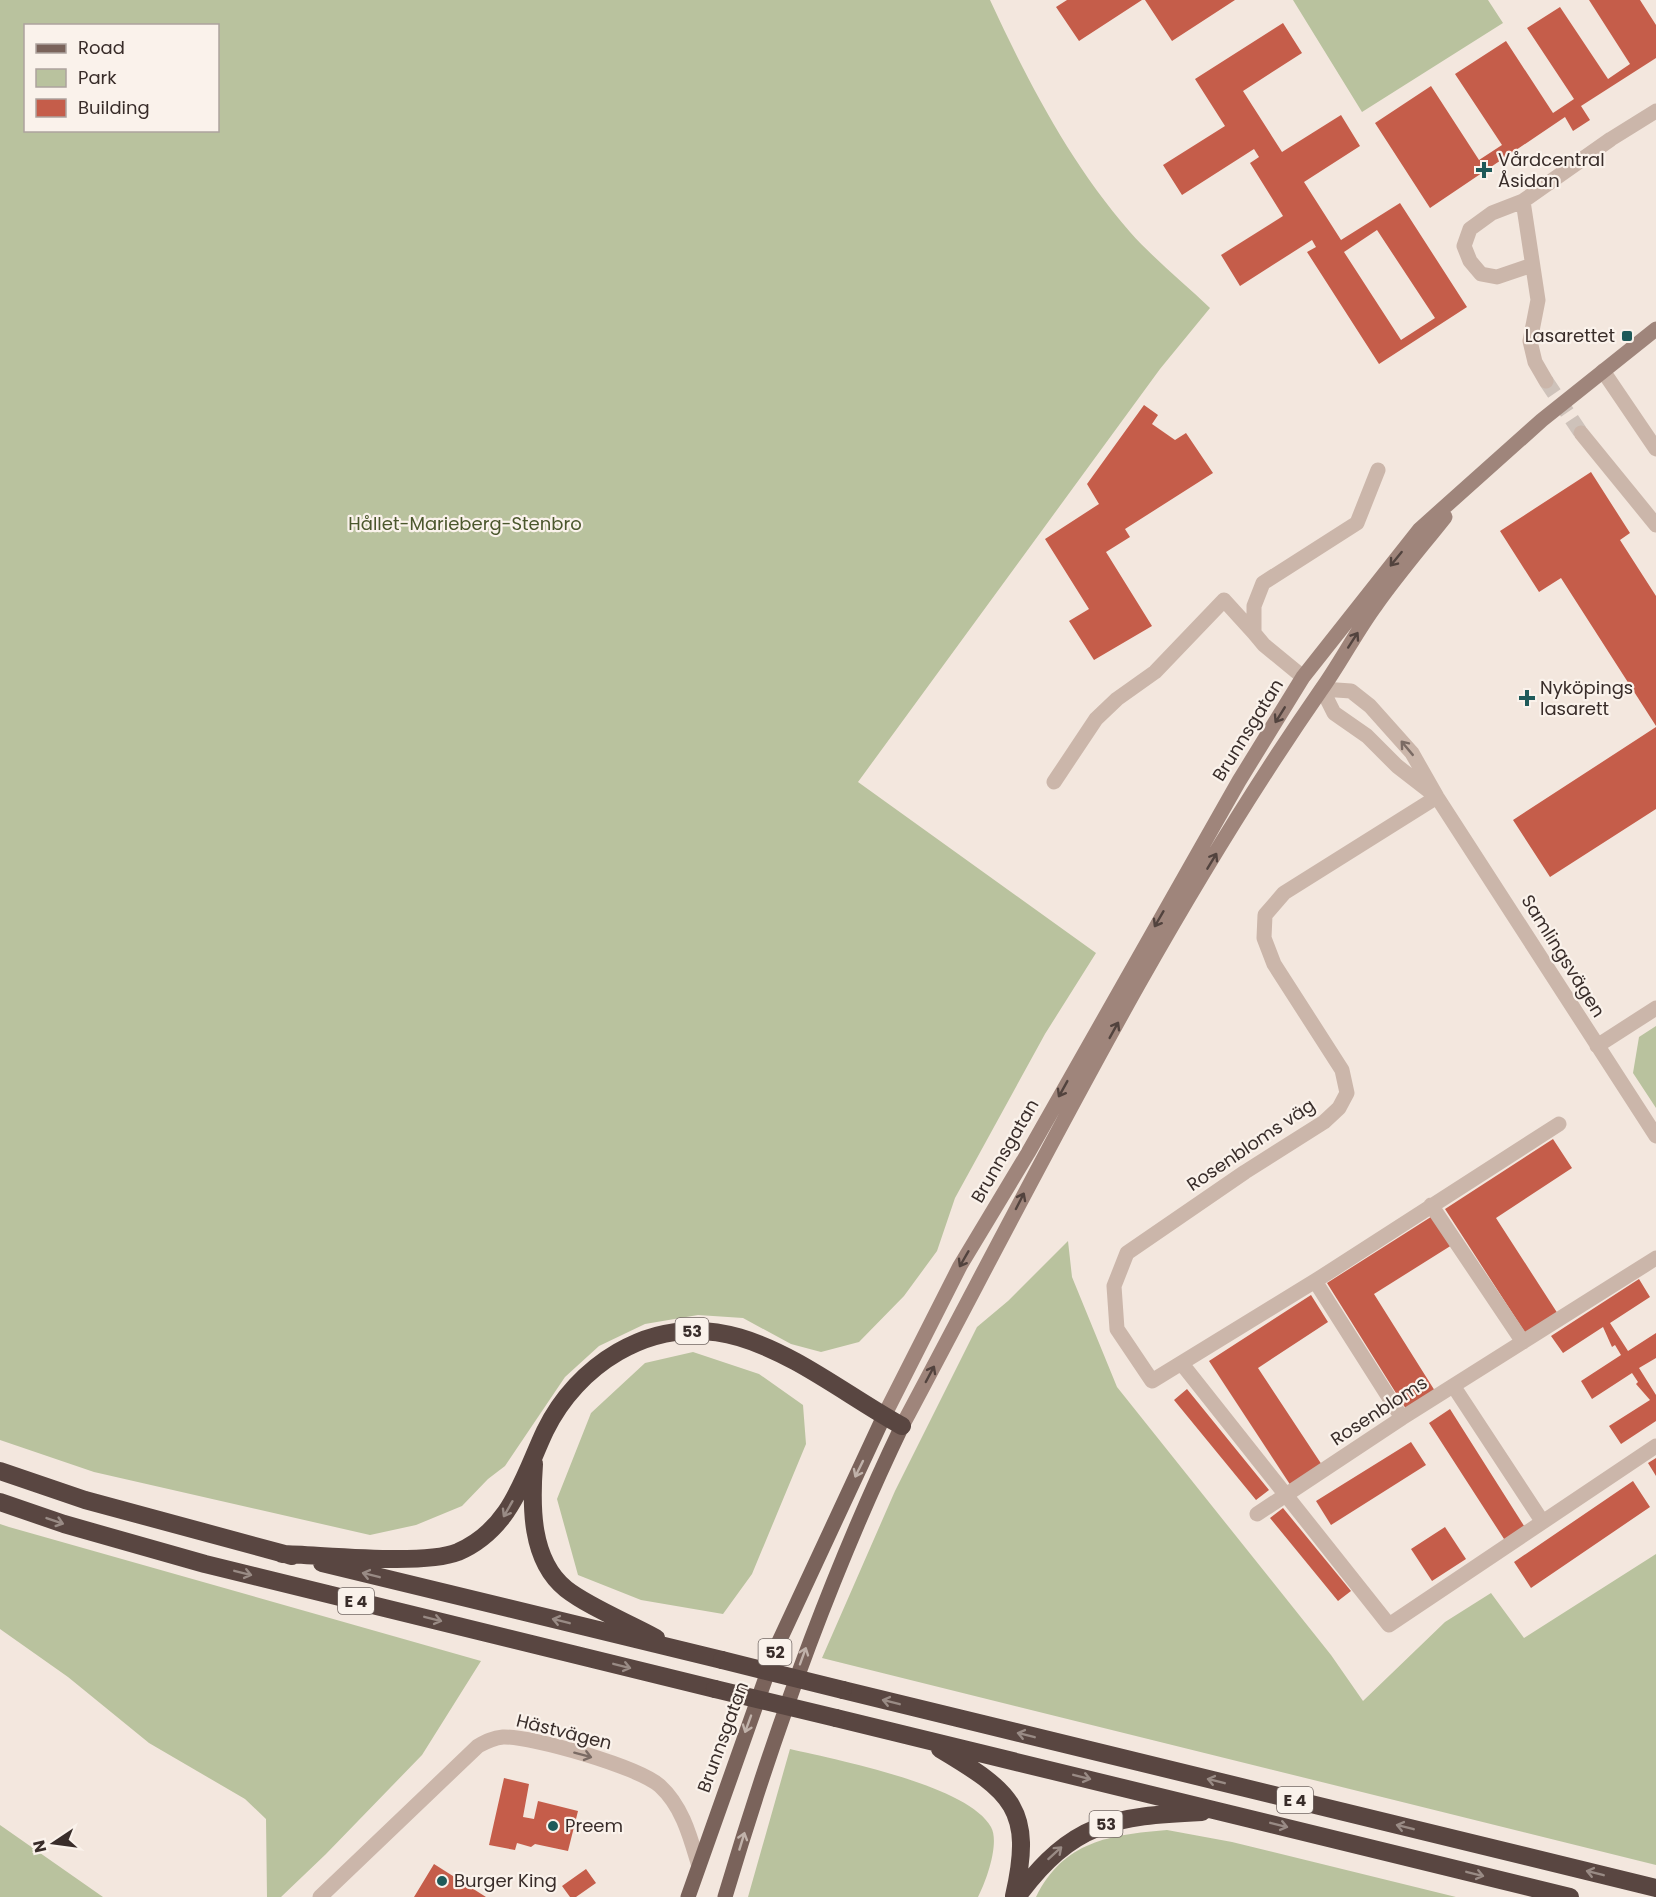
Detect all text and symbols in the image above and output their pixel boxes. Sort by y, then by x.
legend [24,24,219,132]
text: Road [78,35,125,60]
text: Park [78,65,117,90]
text: Building [78,95,150,120]
place label: Vårdcentral Åsidan [1498,147,1605,193]
marker: Vårdcentral Åsidan [1475,161,1493,179]
place label: Lasarettet [1525,323,1615,348]
marker: Lasarettet [1620,329,1634,343]
park label: Hållet-Marieberg-Stenbro [348,511,582,536]
one-way arrow [1389,551,1402,567]
one-way arrow [1348,632,1360,649]
street label: Brunnsgatan [1206,674,1289,786]
place label: Nyköpings lasarett [1540,675,1633,721]
marker: Nyköpings lasarett [1518,689,1536,707]
one-way arrow [1273,706,1285,723]
one-way arrow [1400,740,1413,756]
one-way arrow [1206,853,1218,870]
street label: Samlingsvägen [1516,890,1611,1022]
one-way arrow [1153,910,1165,927]
one-way arrow [1109,1022,1121,1039]
one-way arrow [1057,1080,1069,1097]
street label: Rosenbloms väg [1182,1092,1320,1197]
street label: Brunnsgatan [965,1094,1044,1207]
one-way arrow [1014,1193,1026,1210]
one-way arrow [958,1250,970,1267]
road number: 53 [676,1318,708,1344]
one-way arrow [924,1366,936,1383]
street label: Rosenbloms [1326,1370,1432,1451]
one-way arrow [853,1459,864,1477]
one-way arrow [502,1500,514,1517]
one-way arrow [45,1517,64,1528]
one-way arrow [233,1568,252,1580]
one-way arrow [362,1569,381,1581]
road number: E 4 [338,1588,374,1614]
one-way arrow [423,1614,442,1626]
one-way arrow [551,1615,570,1627]
road number: 52 [758,1639,792,1665]
one-way arrow [798,1647,809,1666]
one-way arrow [612,1660,631,1672]
street label: Brunnsgatan [691,1678,754,1796]
one-way arrow [882,1696,901,1708]
street label: Hästvägen [514,1708,615,1755]
one-way arrow [741,1714,752,1733]
one-way arrow [1017,1728,1036,1740]
one-way arrow [573,1750,592,1762]
one-way arrow [1073,1772,1092,1784]
one-way arrow [1207,1774,1226,1786]
road number: E 4 [1277,1787,1313,1813]
road number: 53 [1090,1811,1122,1837]
north arrow [24,1813,84,1873]
place label: Preem [565,1813,623,1838]
marker: Preem [546,1819,560,1833]
one-way arrow [1269,1820,1288,1832]
one-way arrow [1396,1820,1415,1832]
one-way arrow [737,1832,748,1851]
text: N [27,1838,52,1855]
one-way arrow [1048,1846,1063,1860]
one-way arrow [1586,1866,1605,1878]
place label: Burger King [454,1868,557,1893]
one-way arrow [1466,1868,1485,1880]
marker: Burger King [435,1874,449,1888]

